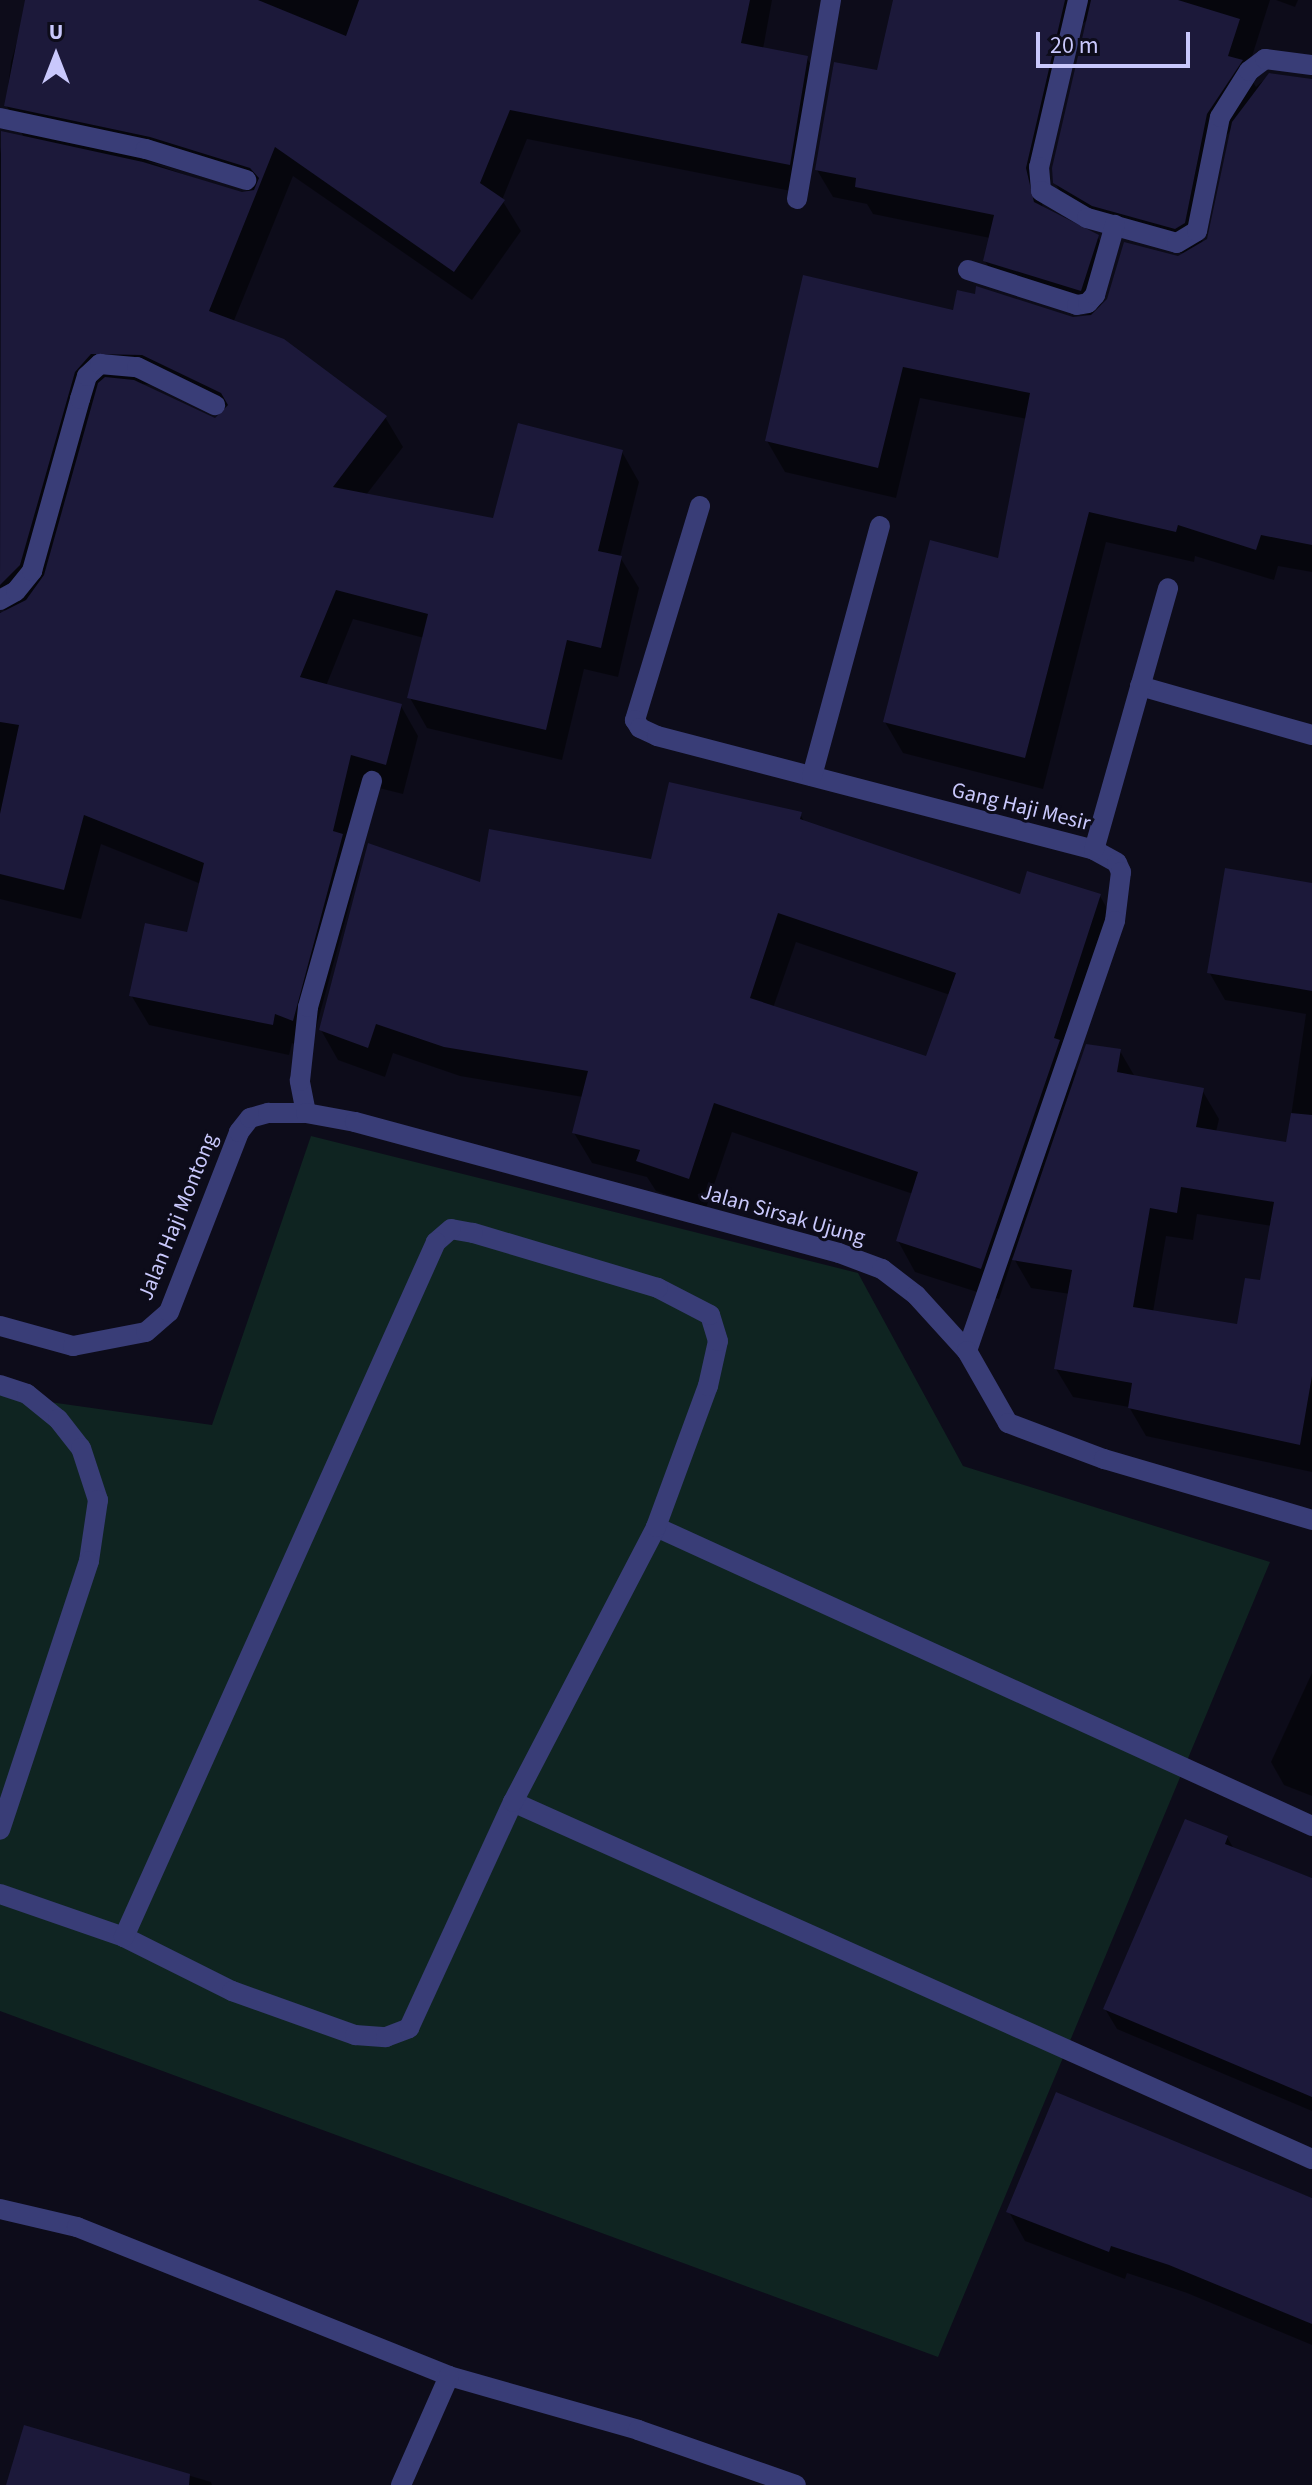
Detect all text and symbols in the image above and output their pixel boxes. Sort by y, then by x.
north arrow [16,16,96,96]
text: U [49,16,63,48]
scale bar [1040,16,1194,66]
text: 20 m [1050,28,1099,63]
street label: Gang Haji Mesir [949,777,1093,837]
street label: Jalan Haji Montong [133,1130,223,1304]
street label: Jalan Sirsak Ujung [698,1179,868,1251]

